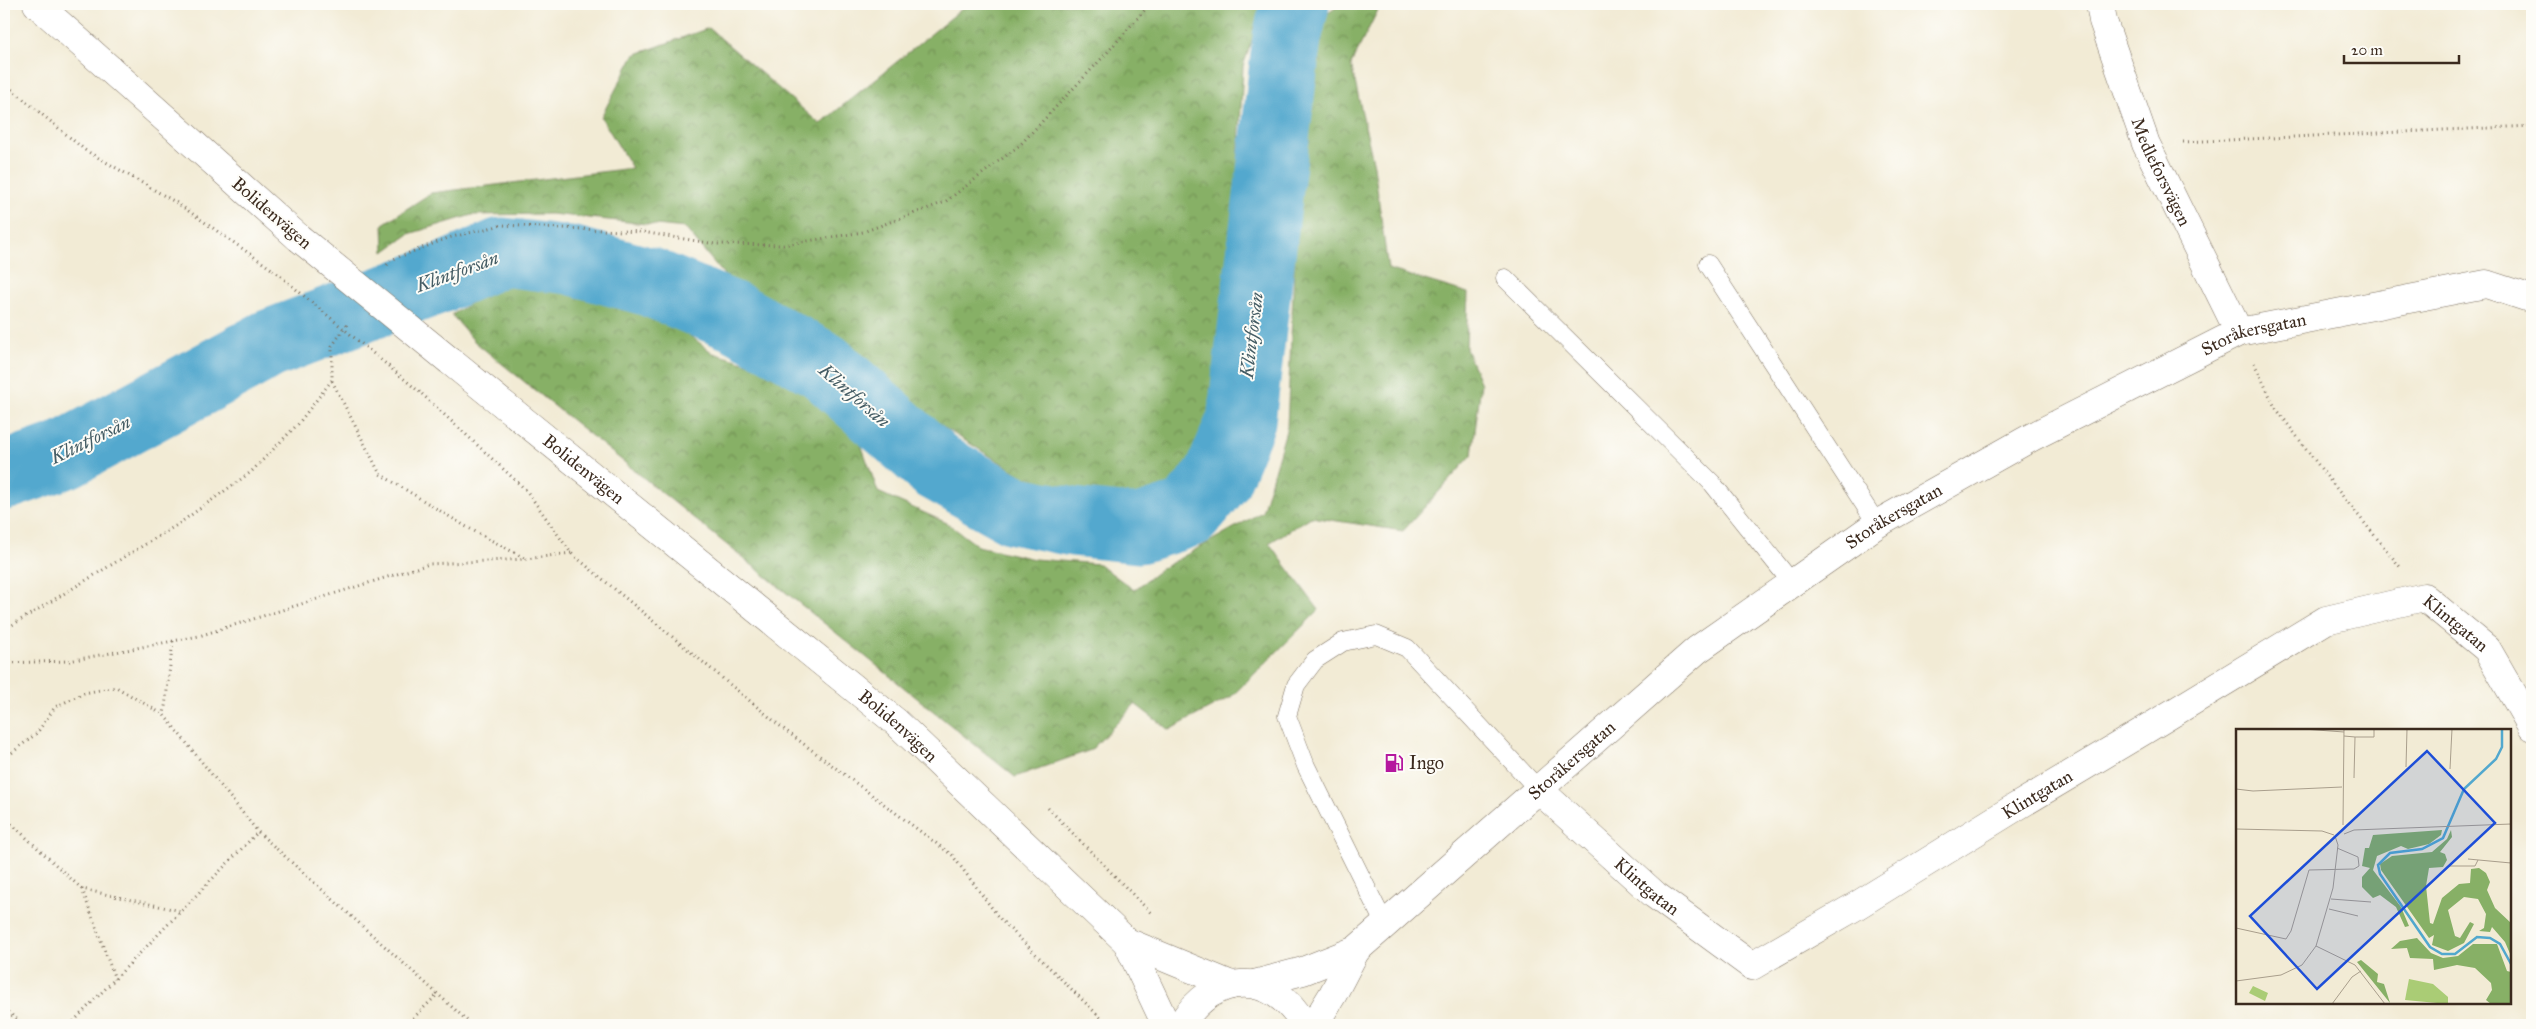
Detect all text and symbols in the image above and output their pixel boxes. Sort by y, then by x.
scale bar [2344,32,2458,64]
text: 20 m [2351,41,2383,59]
street label: Medleforsvägen [2127,115,2196,230]
street label: Bolidenvägen [227,172,317,255]
water label: Klintforsån [412,246,502,297]
water label: Klintforsån [1235,291,1268,380]
street label: Storåkersgatan [2197,308,2308,360]
water label: Klintforsån [814,358,895,432]
water label: Klintforsån [45,410,134,469]
street label: Bolidenvägen [538,430,629,509]
street label: Storåkersgatan [1841,479,1946,554]
street label: Klintgatan [2418,590,2493,657]
street label: Bolidenvägen [854,685,943,767]
street label: Storåkersgatan [1523,716,1620,805]
inset map [2236,729,2511,1004]
fuel station icon: Ingo [1383,752,1405,774]
place label: Ingo [1409,752,1444,775]
street label: Klintgatan [1998,765,2077,824]
street label: Klintgatan [1610,853,1684,920]

